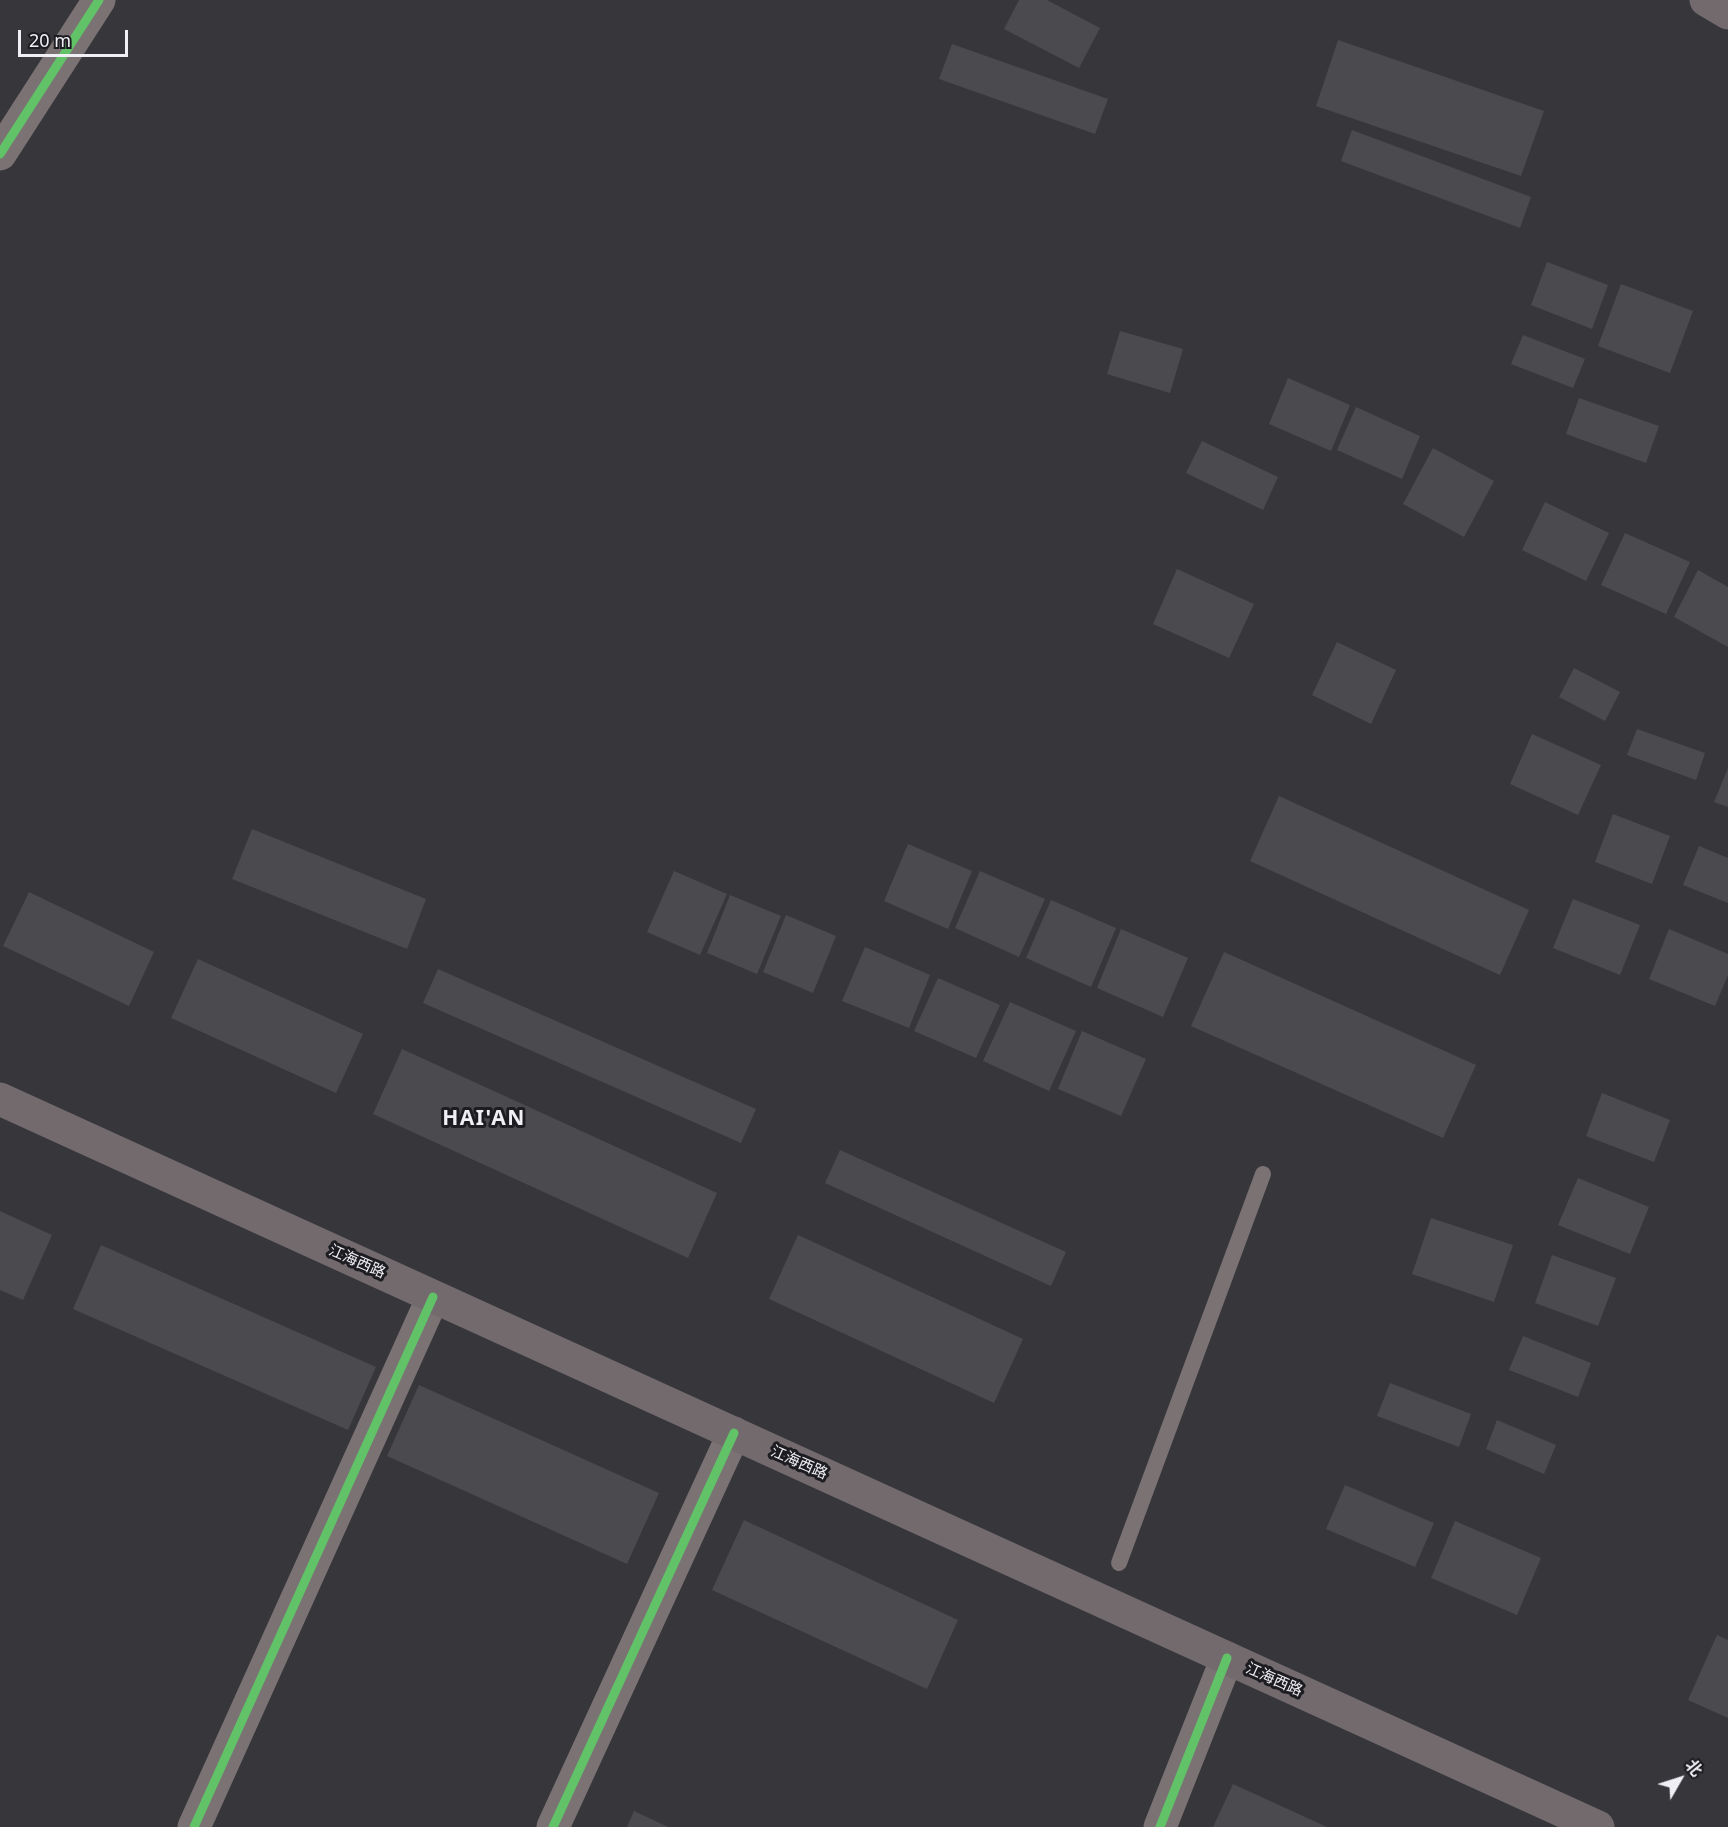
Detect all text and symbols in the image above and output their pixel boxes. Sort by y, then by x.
scale bar [21,18,130,56]
text: 20 m [29,28,71,52]
district label: HAI'AN [442,1106,526,1132]
street label: 江海西路 [326,1242,388,1282]
street label: 江海西路 [768,1443,830,1483]
street label: 江海西路 [1243,1660,1305,1700]
north arrow [1650,1749,1710,1809]
text: 北 [1680,1755,1708,1781]

